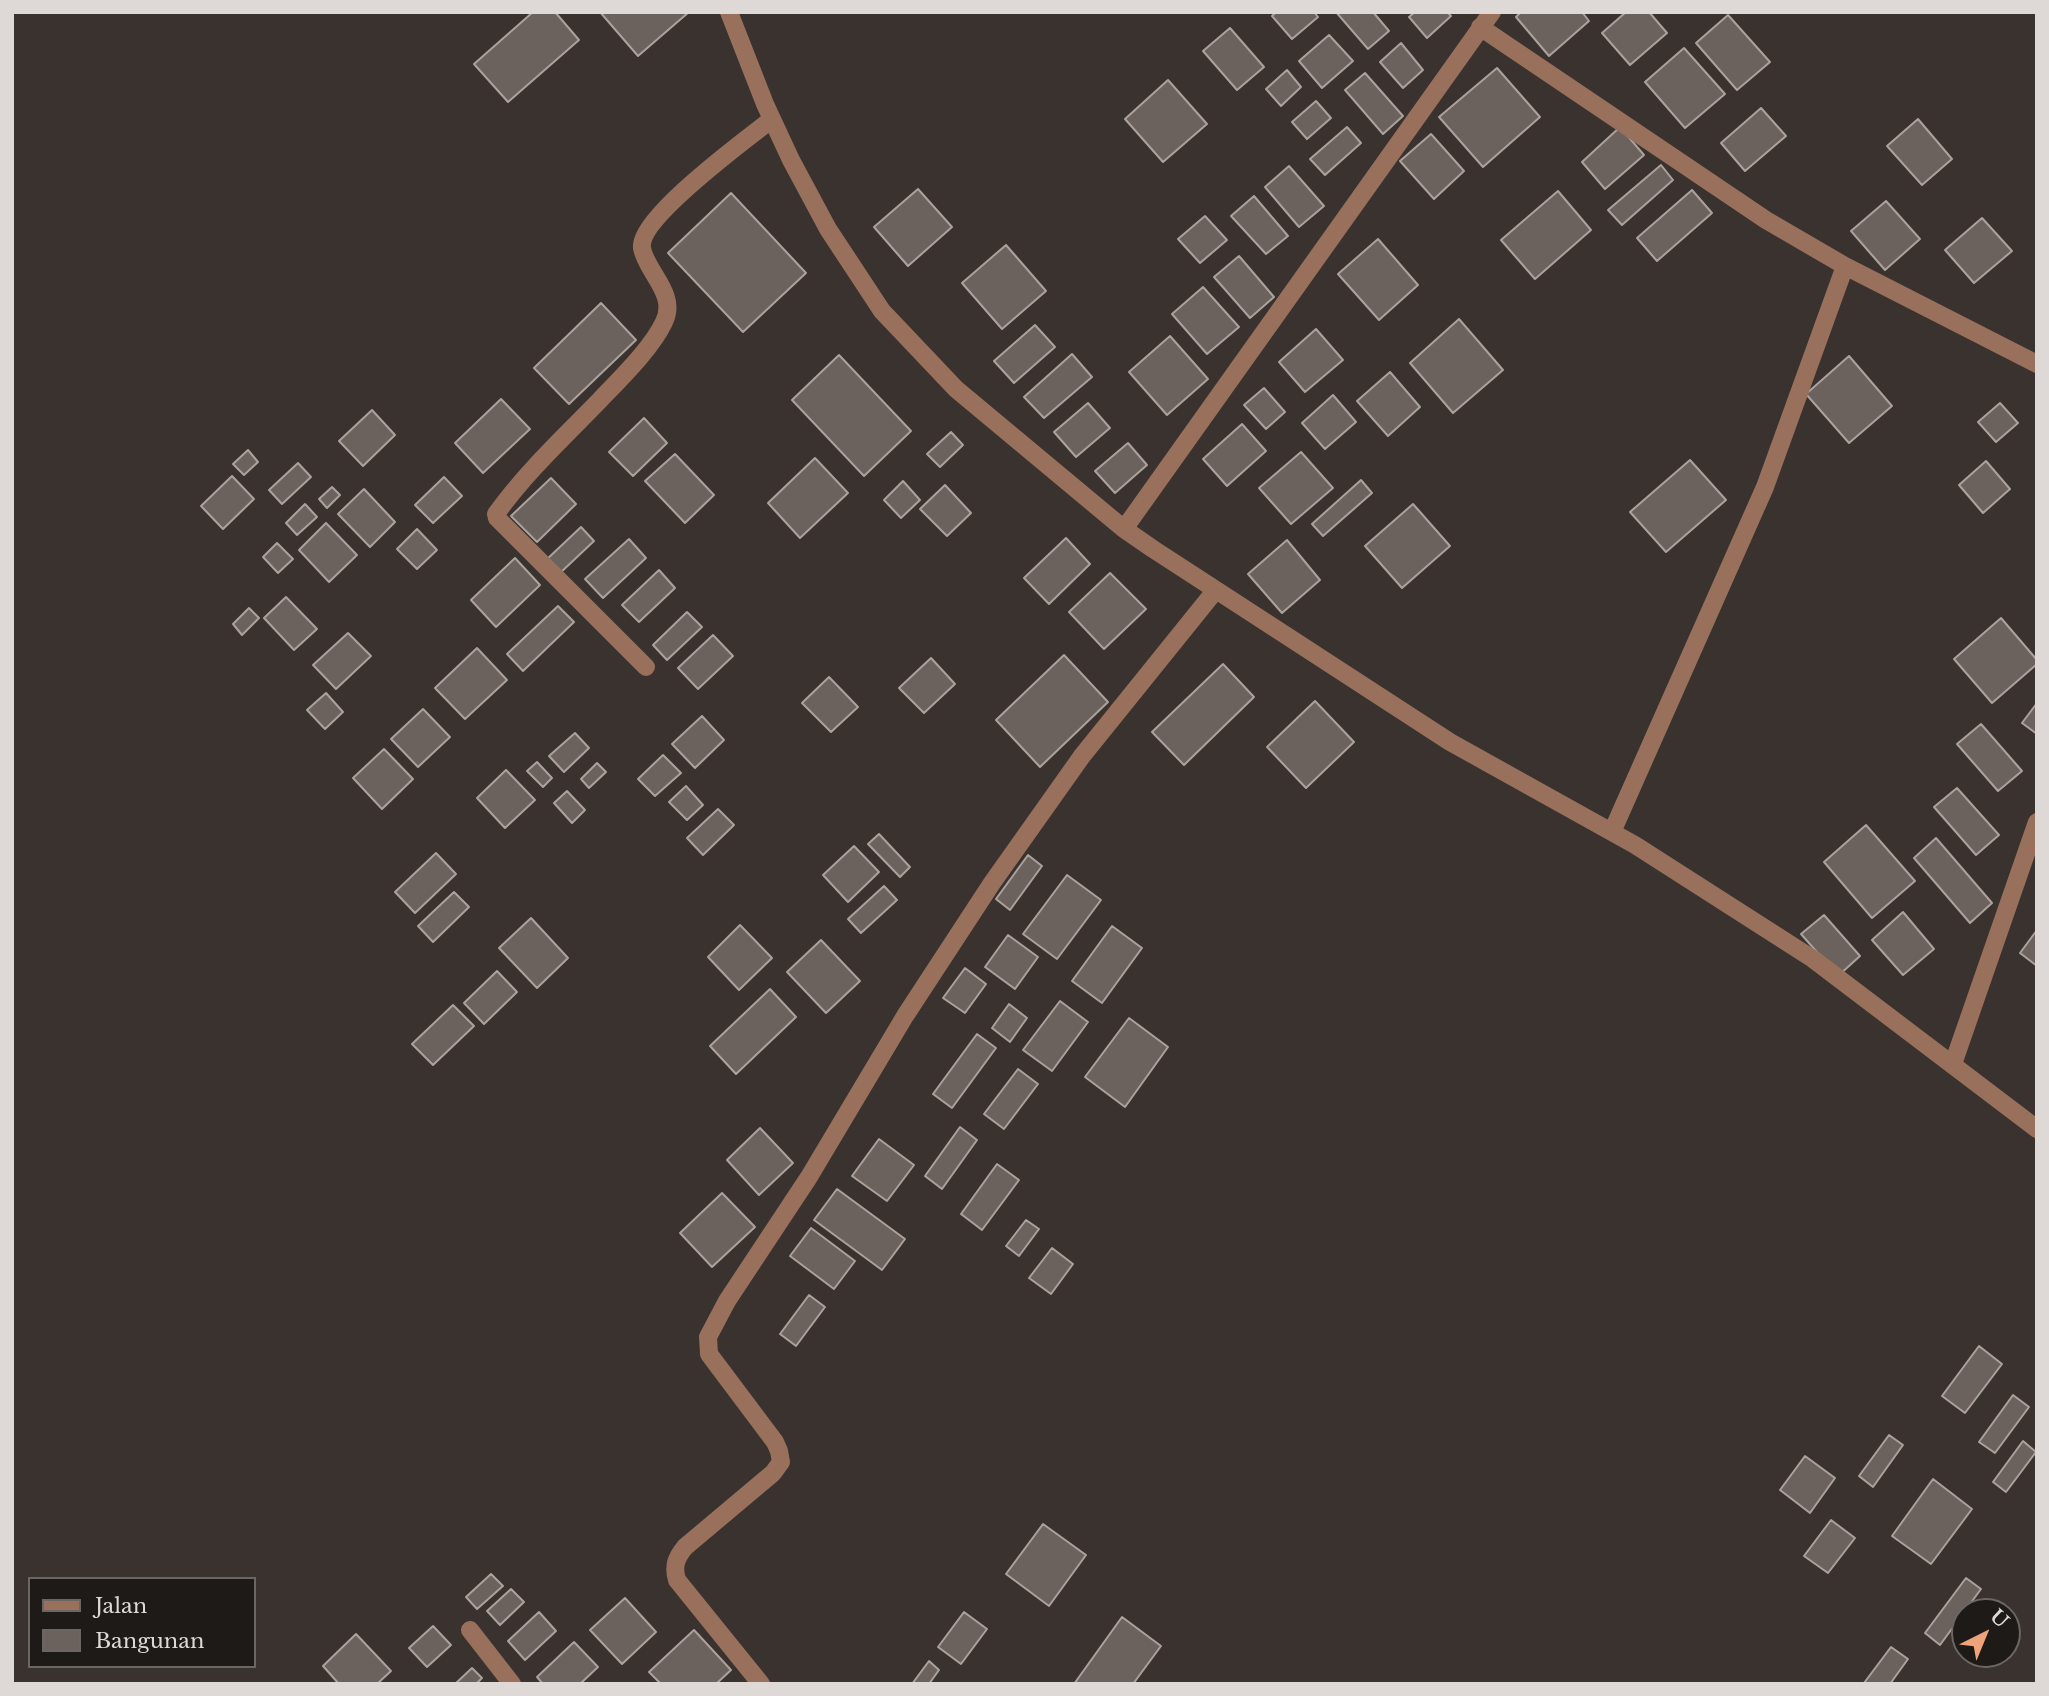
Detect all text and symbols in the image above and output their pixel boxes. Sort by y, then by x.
legend [28,1577,256,1668]
text: Jalan [95,1593,147,1619]
north arrow [1951,1598,2021,1668]
text: U [1985,1605,2013,1633]
text: Bangunan [95,1628,204,1654]

